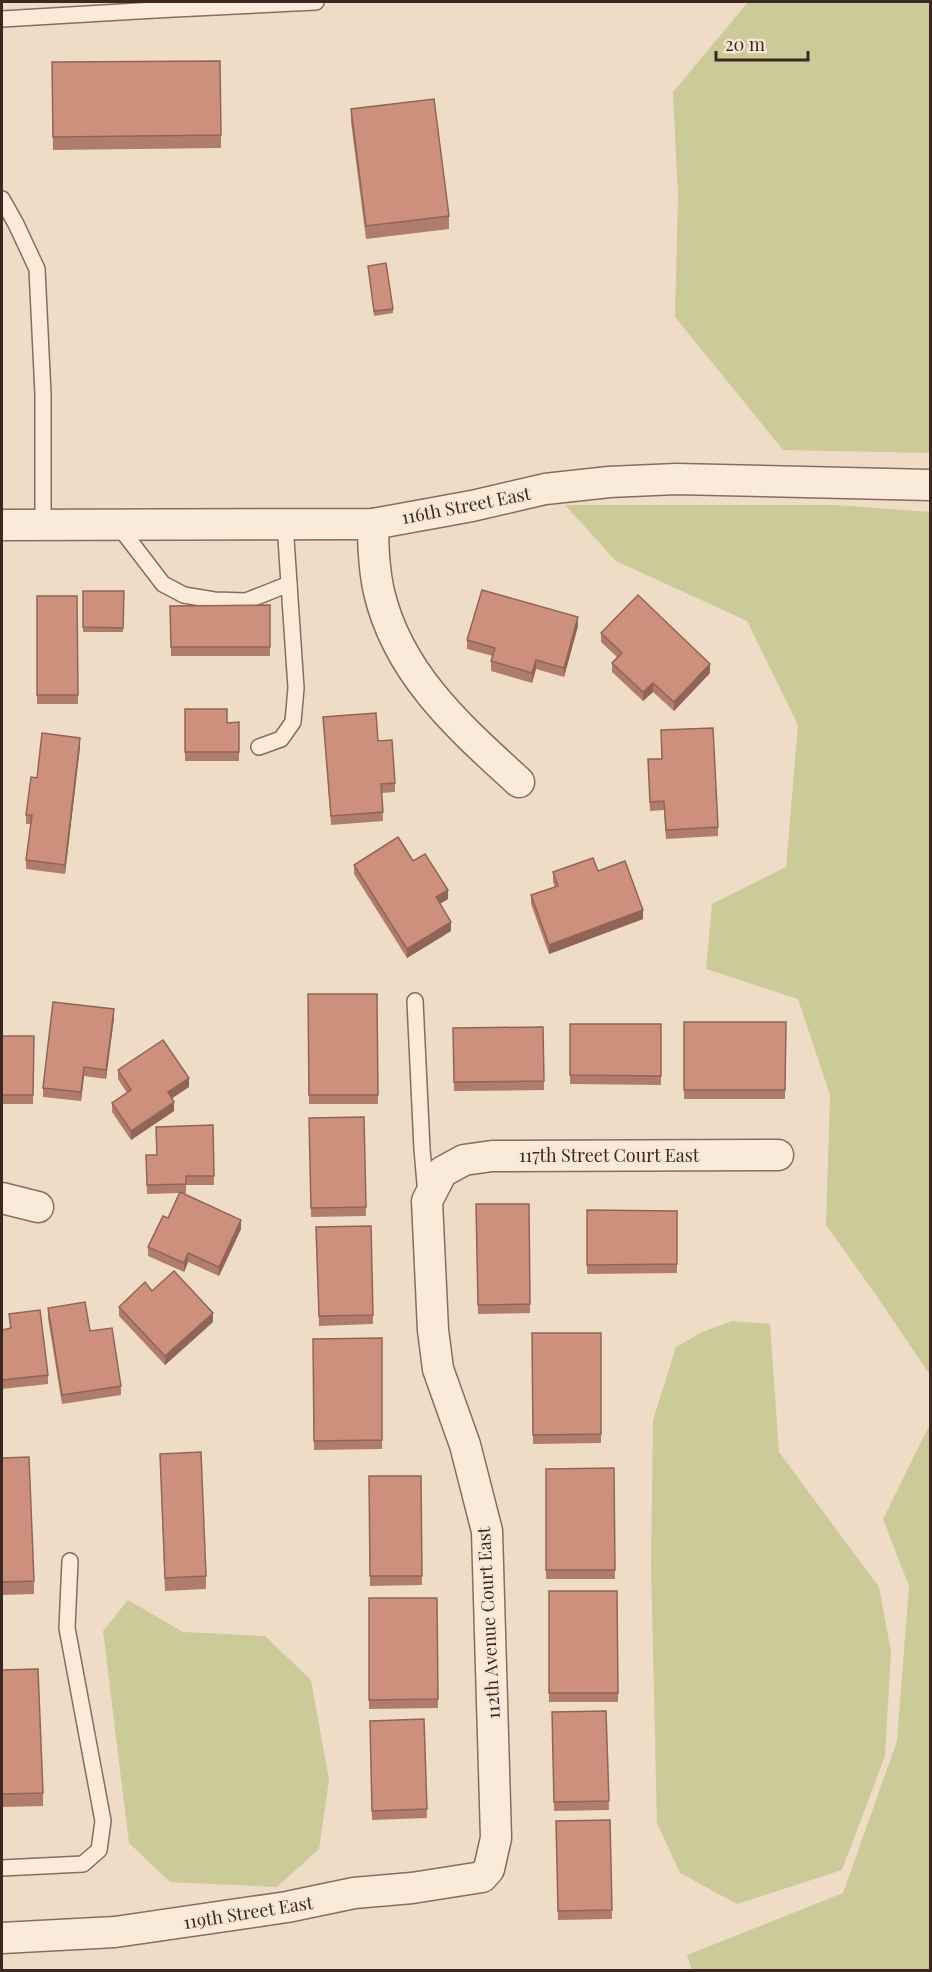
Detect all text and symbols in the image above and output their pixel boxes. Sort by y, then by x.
scale bar [716,24,808,62]
text: 20 m [725,32,765,56]
street label: 116th Street East [399,481,533,529]
street label: 117th Street Court East [519,1143,700,1167]
street label: 112th Avenue Court East [471,1526,505,1720]
street label: 119th Street East [182,1890,315,1934]

